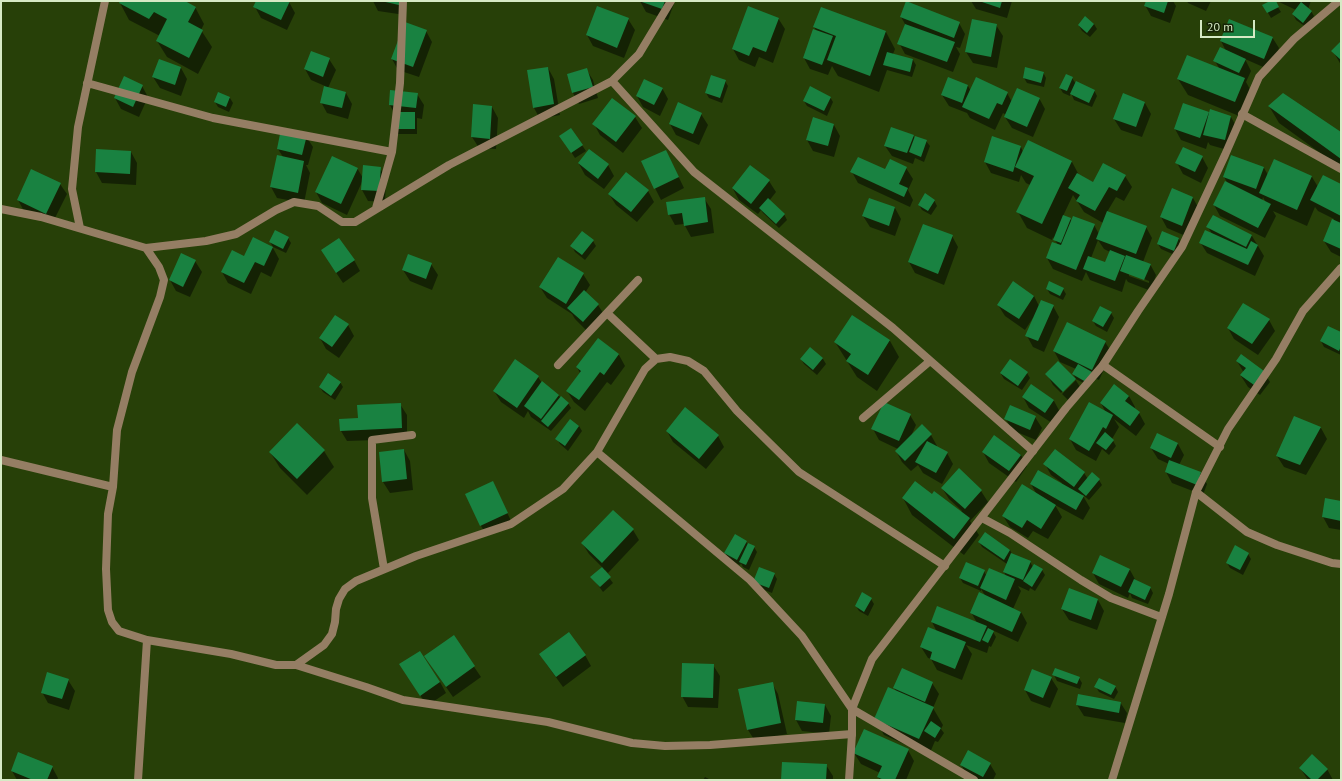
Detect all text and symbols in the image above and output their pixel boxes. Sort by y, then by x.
scale bar [1202,12,1257,38]
text: 20 m [1207,19,1233,34]

